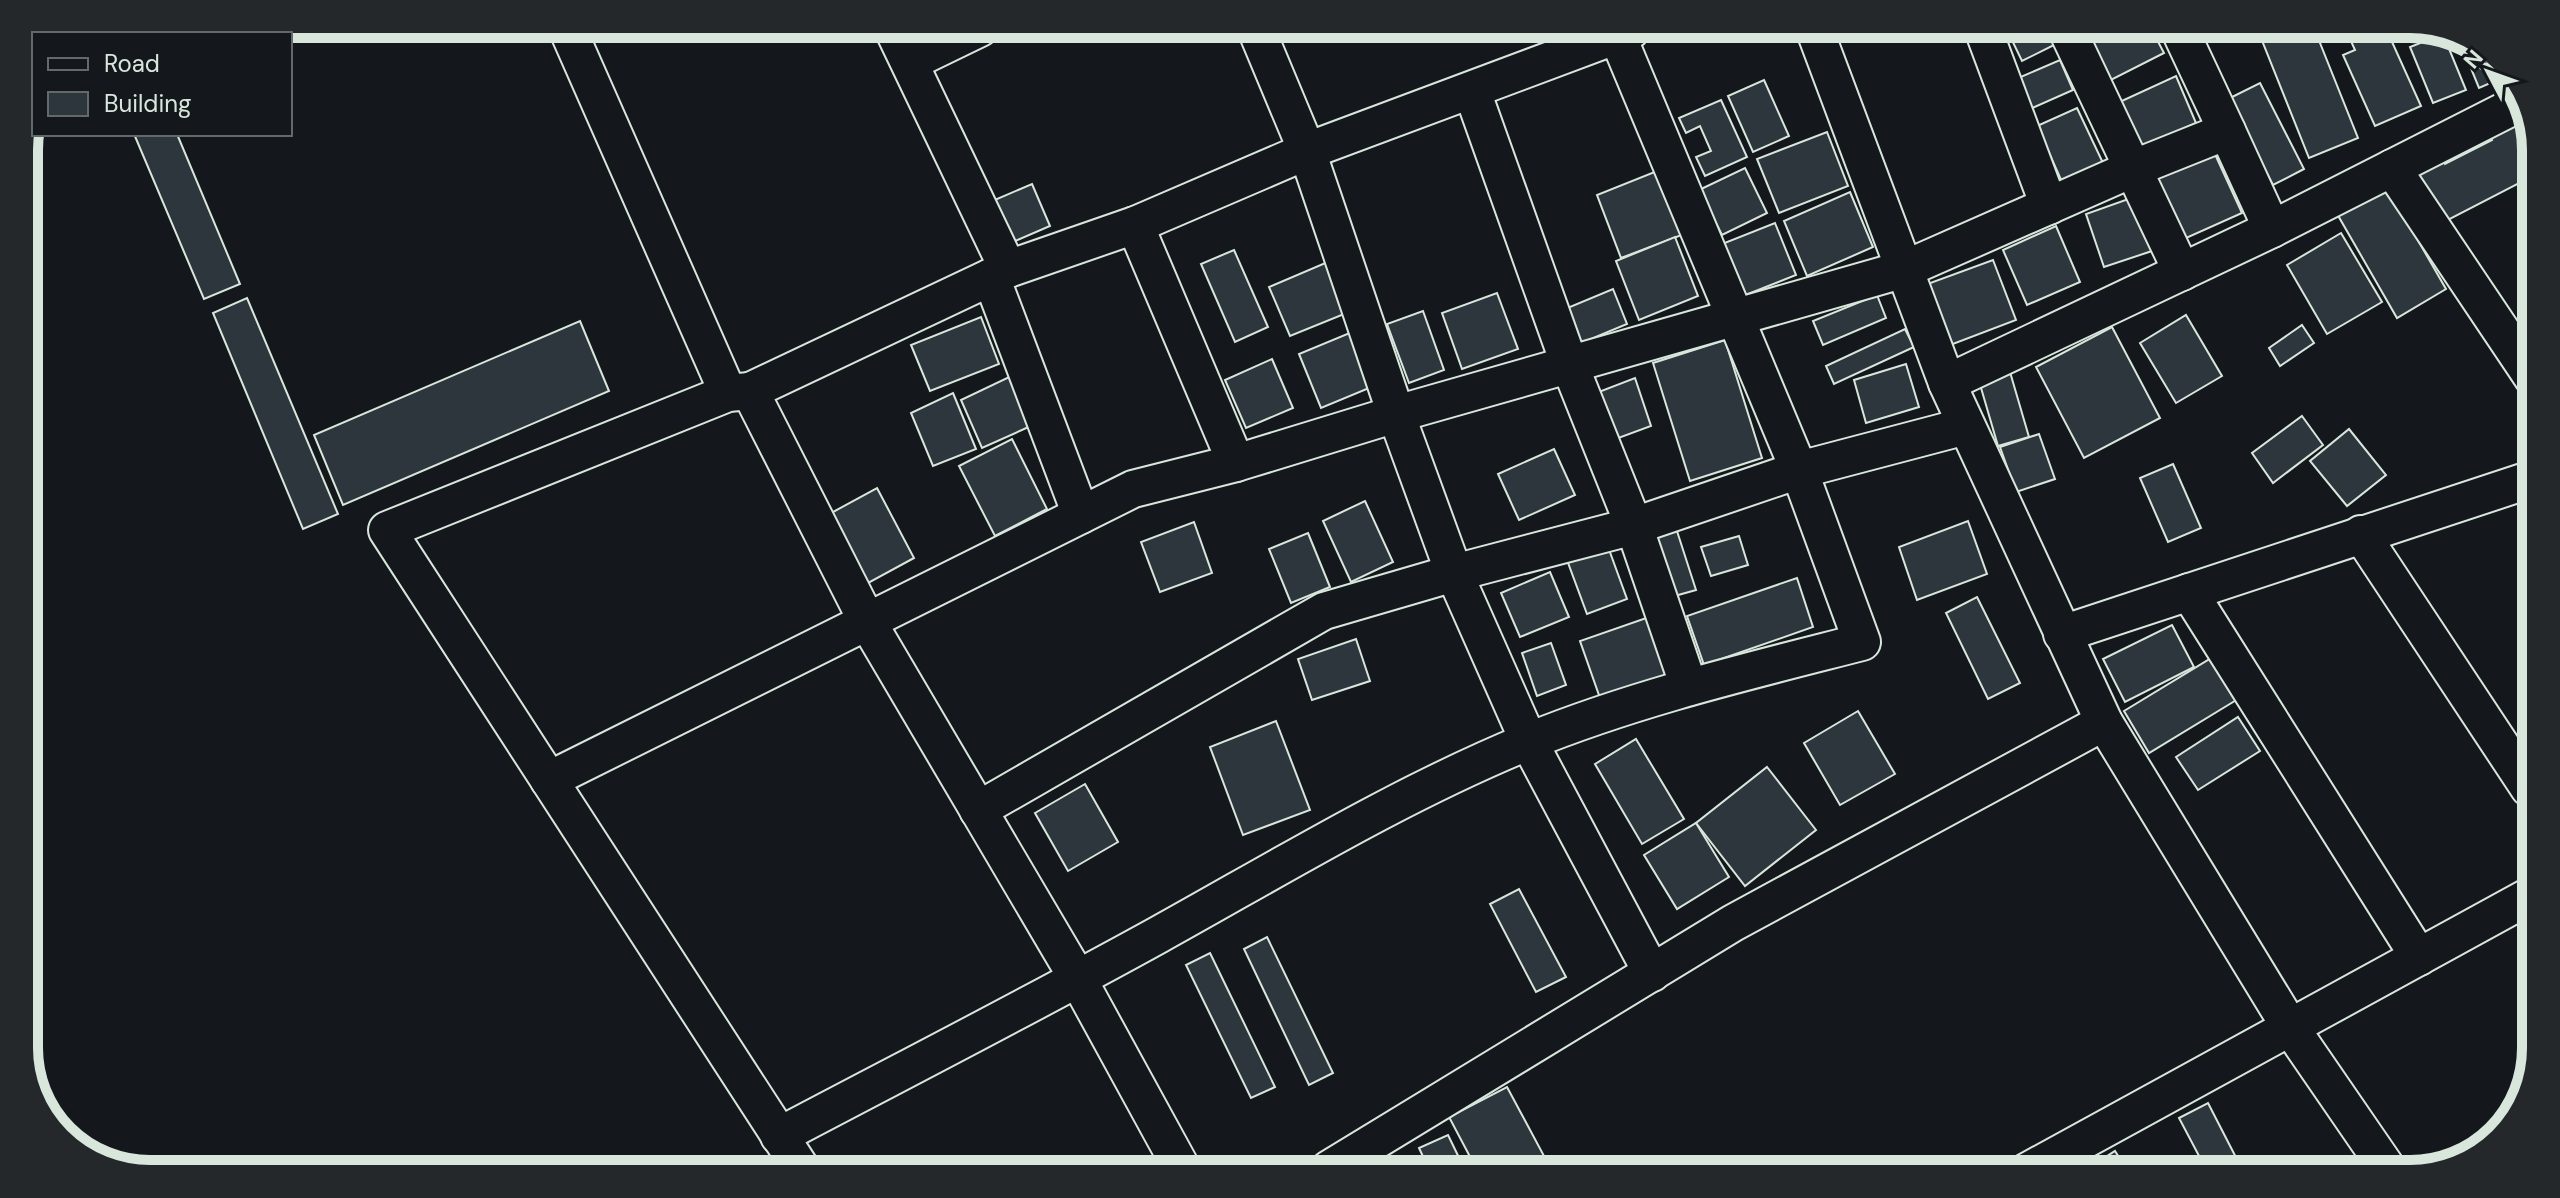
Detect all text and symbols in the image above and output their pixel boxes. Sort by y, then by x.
legend [32,32,292,136]
north arrow [2448,32,2528,112]
text: N [2457,44,2489,75]
text: Road [104,48,160,79]
text: Building [104,88,191,119]

